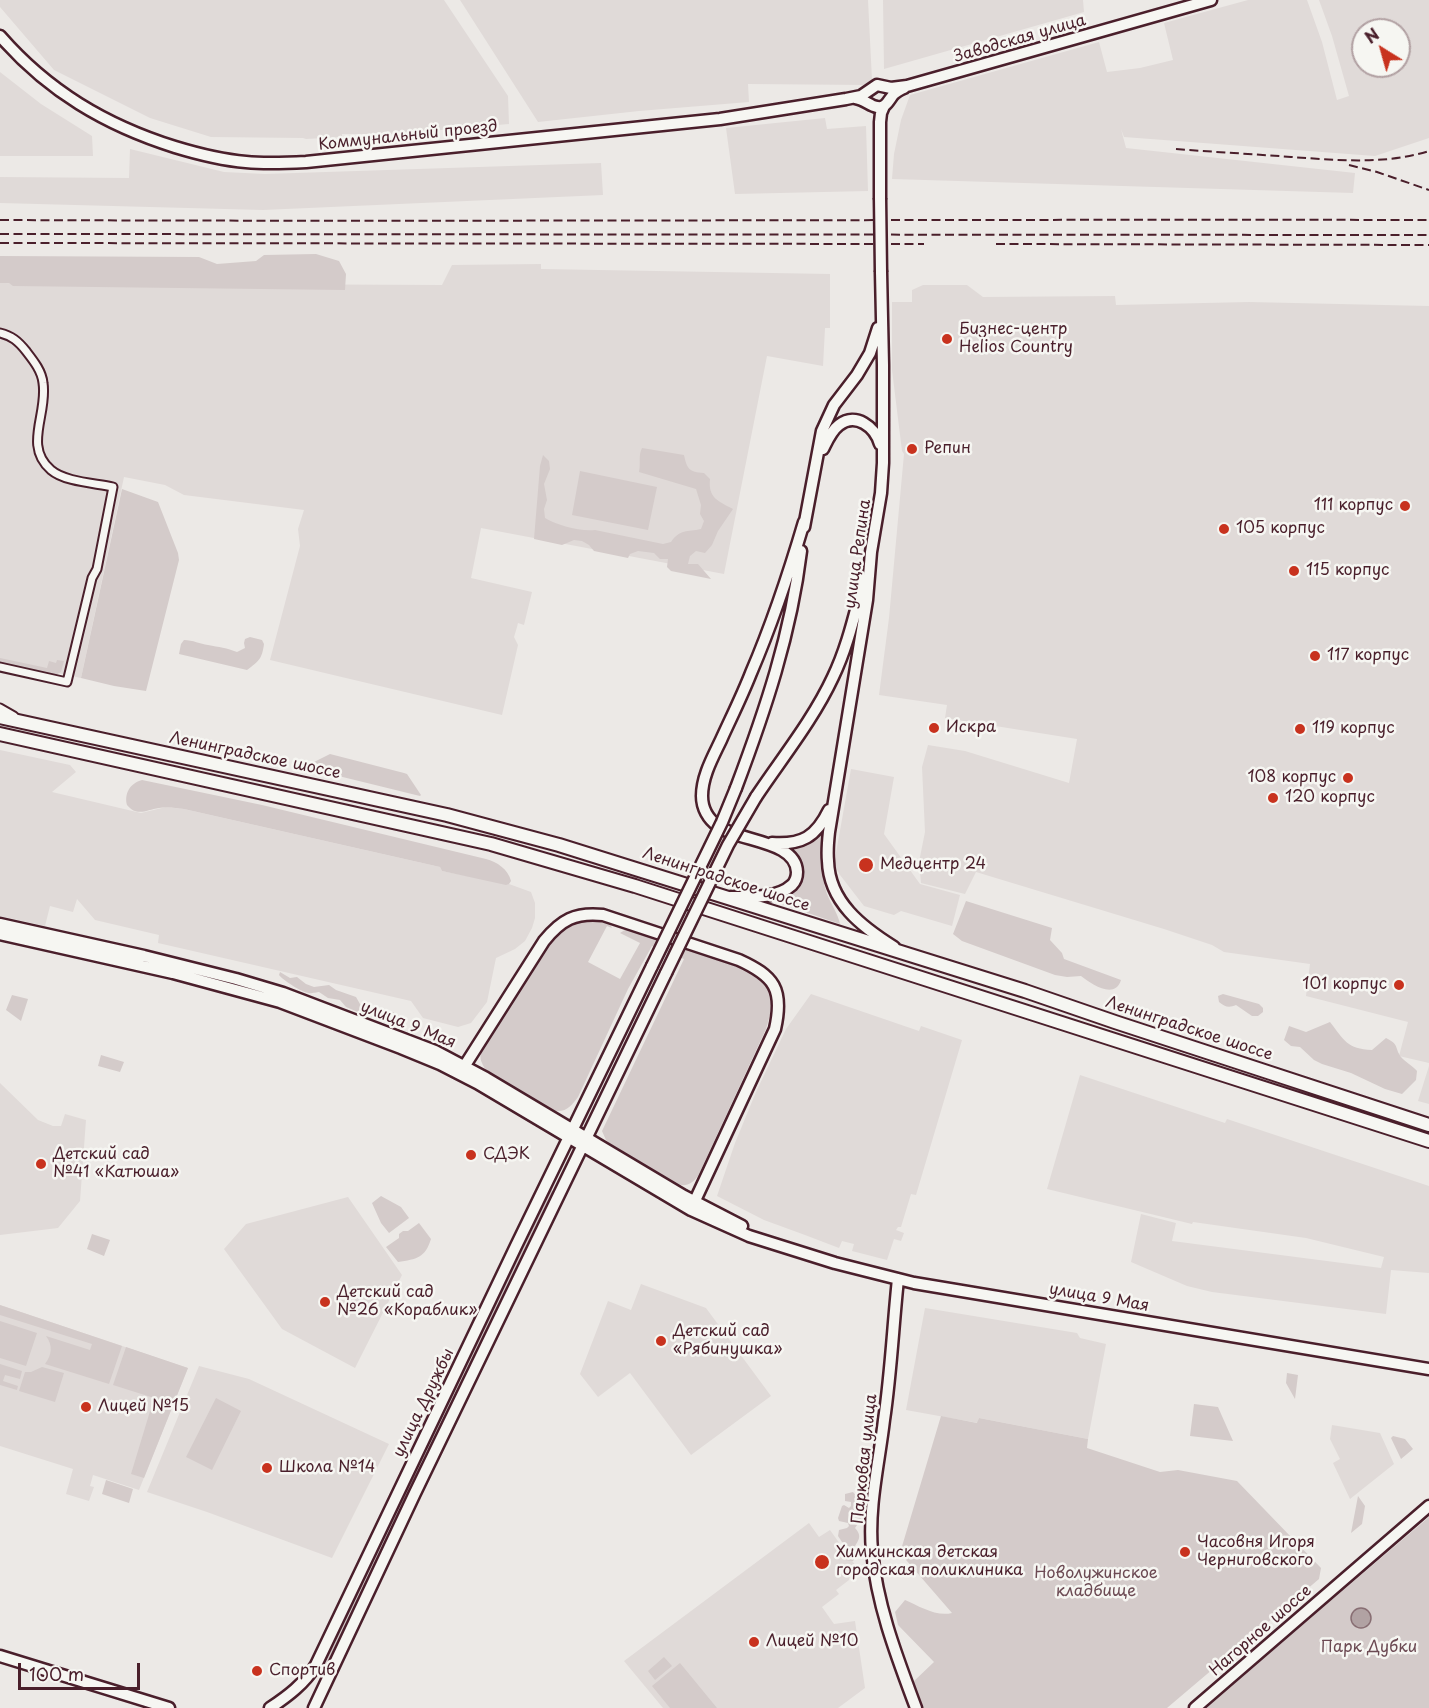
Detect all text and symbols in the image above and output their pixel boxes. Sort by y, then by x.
street label: Заводская улица [952,11,1088,67]
north arrow [1351,18,1411,78]
text: N [1359,22,1384,49]
street label: Коммунальный проезд [318,117,498,155]
place label: Бизнес-центр Helios Country [959,320,1073,358]
marker: Бизнес-центр Helios Country [940,332,954,346]
place label: Репин [924,439,971,459]
marker: Репин [905,442,919,456]
place label: 111 корпус [1314,496,1393,516]
street label: улица Репина [841,498,875,610]
marker: 111 корпус [1398,499,1412,513]
place label: 105 корпус [1236,519,1325,539]
marker: 105 корпус [1217,522,1231,536]
place label: 115 корпус [1306,561,1389,581]
marker: 115 корпус [1287,564,1301,578]
place label: 117 корпус [1327,646,1409,666]
marker: 117 корпус [1308,649,1322,663]
place label: Искра [946,718,996,738]
place label: 119 корпус [1312,719,1394,739]
marker: Искра [927,721,941,735]
marker: 119 корпус [1293,722,1307,736]
street label: Ленинградское шоссе [168,728,342,784]
place label: 108 корпус [1247,768,1336,788]
marker: 108 корпус [1341,771,1355,785]
place label: 120 корпус [1285,788,1375,808]
marker: 120 корпус [1266,791,1280,805]
street label: Ленинградское шоссе [640,844,812,916]
place label: Медцентр 24 [880,855,986,875]
marker: Медцентр 24 [857,856,875,874]
place label: 101 корпус [1302,975,1387,995]
marker: 101 корпус [1392,978,1406,992]
street label: Ленинградское шоссе [1103,993,1275,1065]
street label: улица 9 Мая [358,997,458,1053]
place label: Детский сад №41 «Катюша» [53,1145,179,1183]
place label: СДЭК [483,1145,530,1165]
marker: СДЭК [464,1148,478,1162]
marker: Детский сад №41 «Катюша» [34,1157,48,1171]
street label: улица 9 Мая [1048,1280,1150,1316]
place label: Детский сад №26 «Кораблик» [337,1283,477,1321]
marker: Детский сад №26 «Кораблик» [318,1295,332,1309]
place label: Детский сад «Рябинушка» [673,1322,782,1360]
marker: Детский сад «Рябинушка» [654,1334,668,1348]
street label: улица Дружбы [389,1346,459,1460]
street label: Парковая улица [849,1393,881,1525]
place label: Лицей №15 [98,1397,189,1417]
marker: Лицей №15 [79,1400,93,1414]
place label: Школа №14 [279,1458,375,1478]
marker: Школа №14 [260,1461,274,1475]
place label: Часовня Игоря Черниговского [1197,1533,1315,1571]
place label: Химкинская детская городская поликлиника [836,1543,1023,1581]
marker: Часовня Игоря Черниговского [1178,1545,1192,1559]
marker: Химкинская детская городская поликлиника [813,1553,831,1571]
park label: Новолужинское кладбище [1034,1564,1158,1602]
street label: Нагорное шоссе [1206,1581,1316,1681]
place label: Лицей №10 [766,1632,858,1652]
marker: Лицей №10 [747,1635,761,1649]
park label: Парк Дубки [1321,1638,1417,1658]
scale bar [21,1651,142,1689]
text: 100 m [29,1660,84,1687]
place label: Спортив [269,1661,335,1681]
marker: Спортив [250,1664,264,1678]

